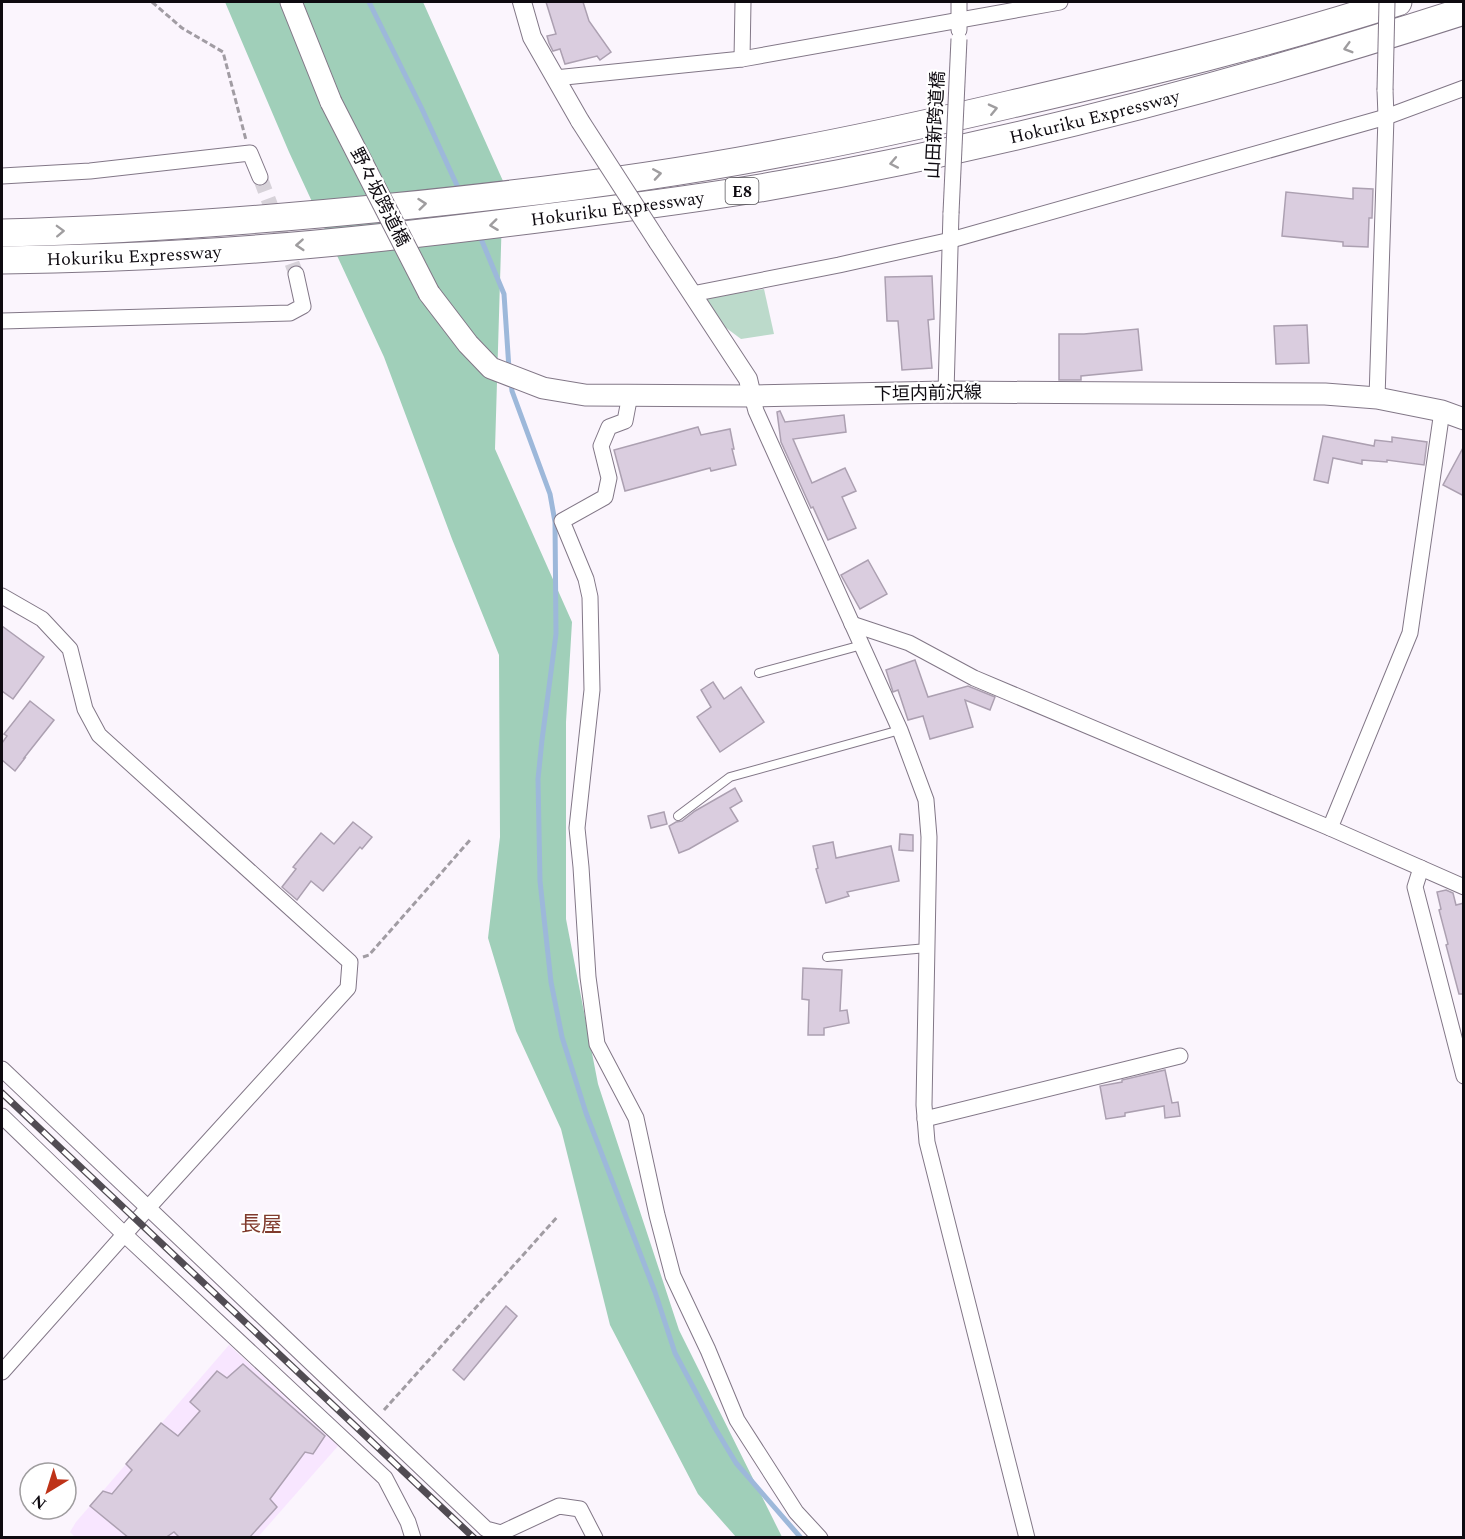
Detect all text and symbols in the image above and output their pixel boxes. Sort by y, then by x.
one-way arrow [1343,41,1354,53]
street label: 山田新跨道橋 [919,70,952,180]
street label: Hokuriku Expressway [1007,82,1184,151]
one-way arrow [987,103,997,116]
street label: 野々坂跨道橋 [343,143,416,251]
one-way arrow [890,156,900,169]
one-way arrow [652,168,662,181]
road number: E8 [726,178,758,204]
street label: Hokuriku Expressway [529,184,707,234]
one-way arrow [417,198,426,211]
one-way arrow [490,218,499,231]
one-way arrow [55,224,64,237]
street label: Hokuriku Expressway [46,238,223,273]
one-way arrow [296,238,305,251]
street label: 下垣内前沢線 [874,379,982,408]
district label: 長屋 [240,1209,282,1241]
north arrow [18,1461,78,1521]
text: N [27,1489,52,1516]

